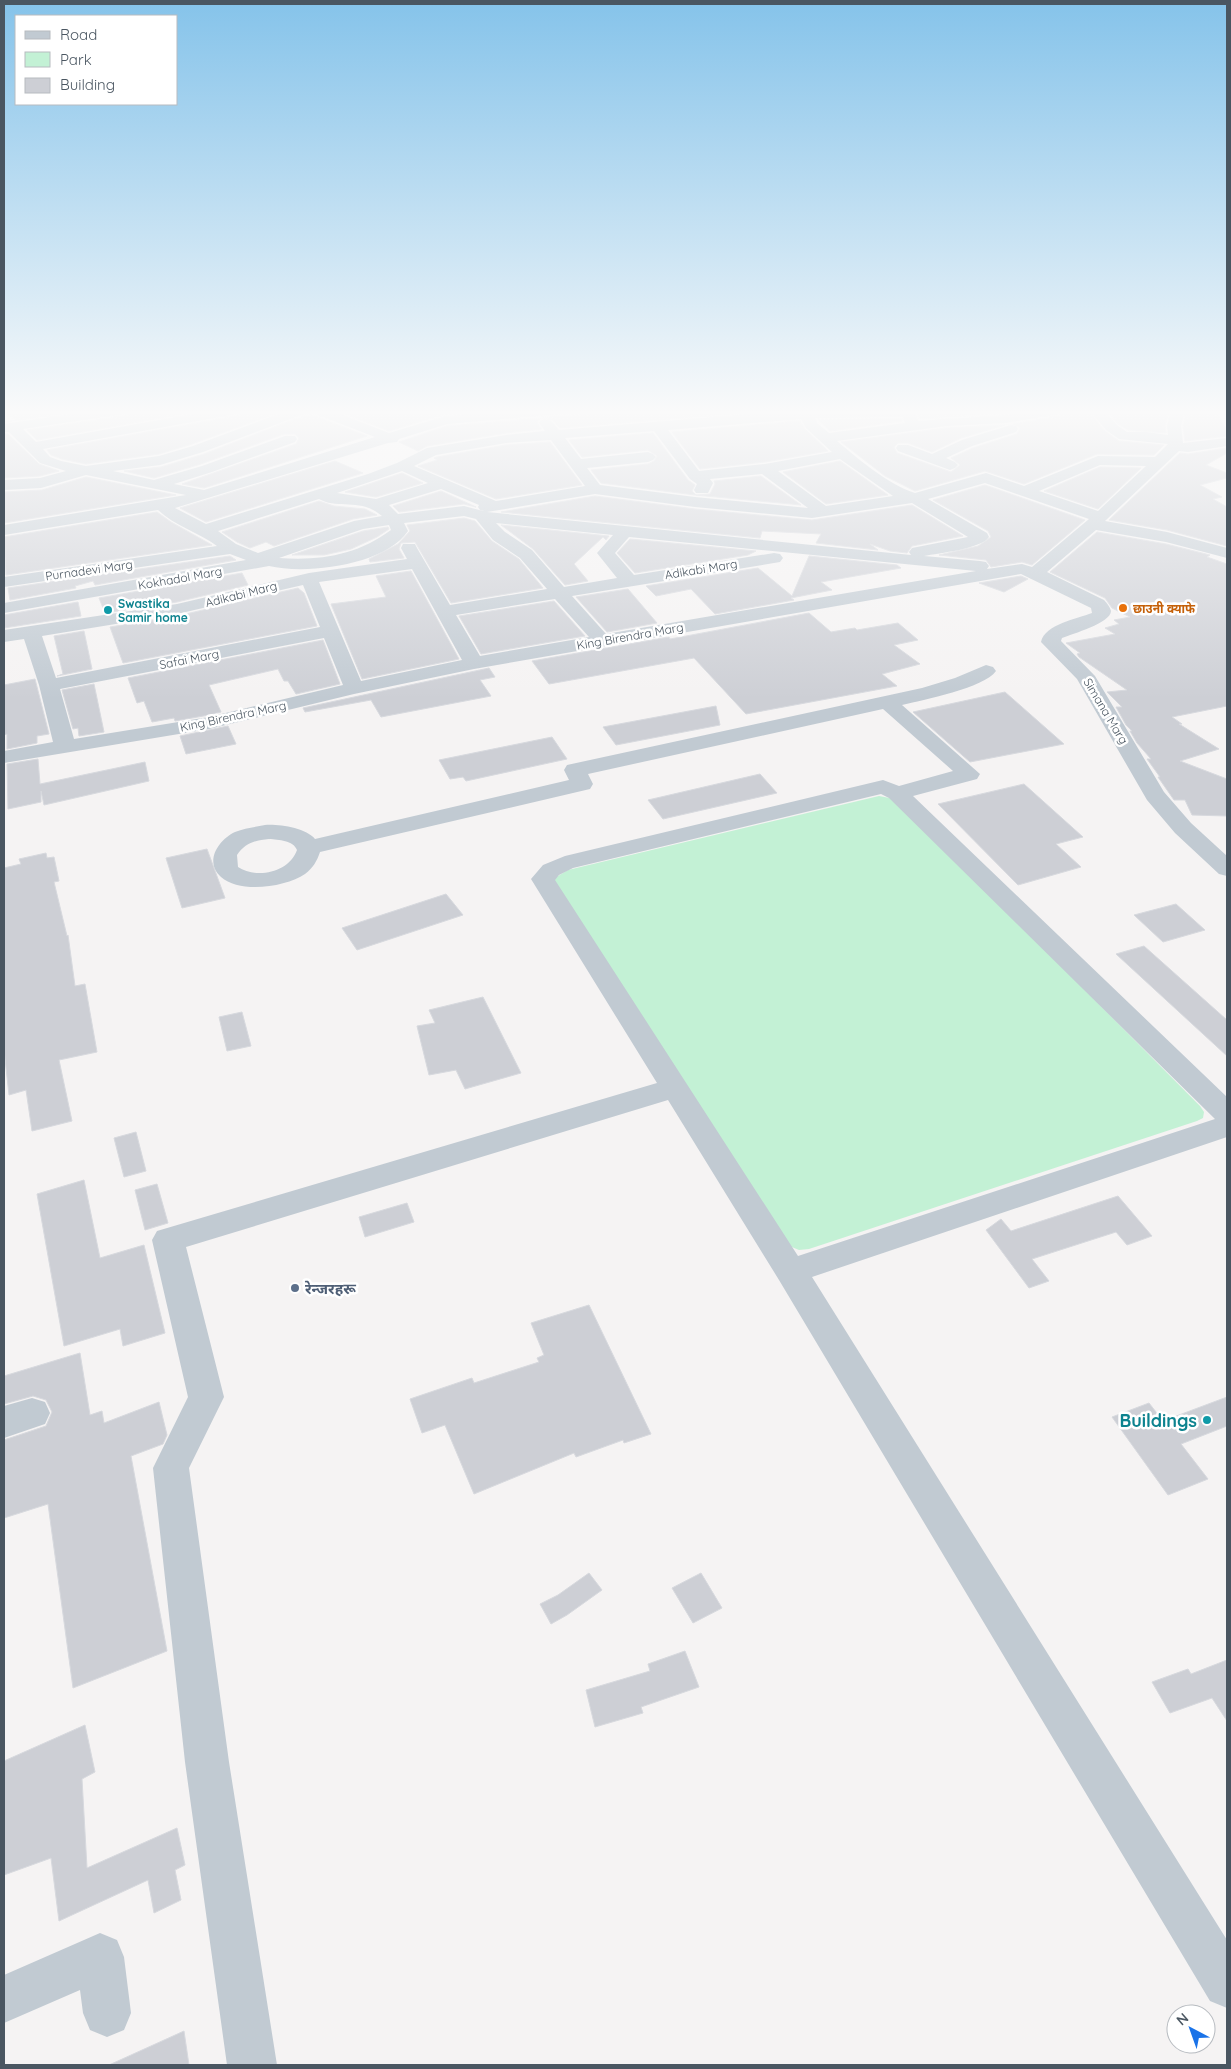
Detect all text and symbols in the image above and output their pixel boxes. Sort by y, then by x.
legend [15,15,178,105]
text: Road [60,25,97,44]
text: Park [60,50,92,69]
text: Building [60,75,115,94]
street label: Purnadevi Marg [44,556,134,584]
street label: Adikabi Marg [664,556,738,582]
street label: Kokhadol Marg [137,563,223,593]
street label: Adikabi Marg [204,578,278,610]
place label: Swastika Samir home [118,596,188,625]
place label: छाउनी क्याफे [1133,601,1196,616]
marker: छाउनी क्याफे [1117,602,1129,614]
marker: Swastika Samir home [102,604,114,616]
street label: King Birendra Marg [575,619,685,653]
street label: Safai Marg [158,646,220,672]
street label: Simana Marg [1080,675,1132,747]
street label: King Birendra Marg [178,697,288,735]
place label: रेन्जरहरू [304,1279,356,1298]
marker: रेन्जरहरू [289,1282,301,1294]
place label: Buildings [1119,1409,1197,1432]
marker: Buildings [1201,1414,1213,1426]
north arrow [1166,2004,1216,2054]
text: N [1173,2009,1192,2029]

